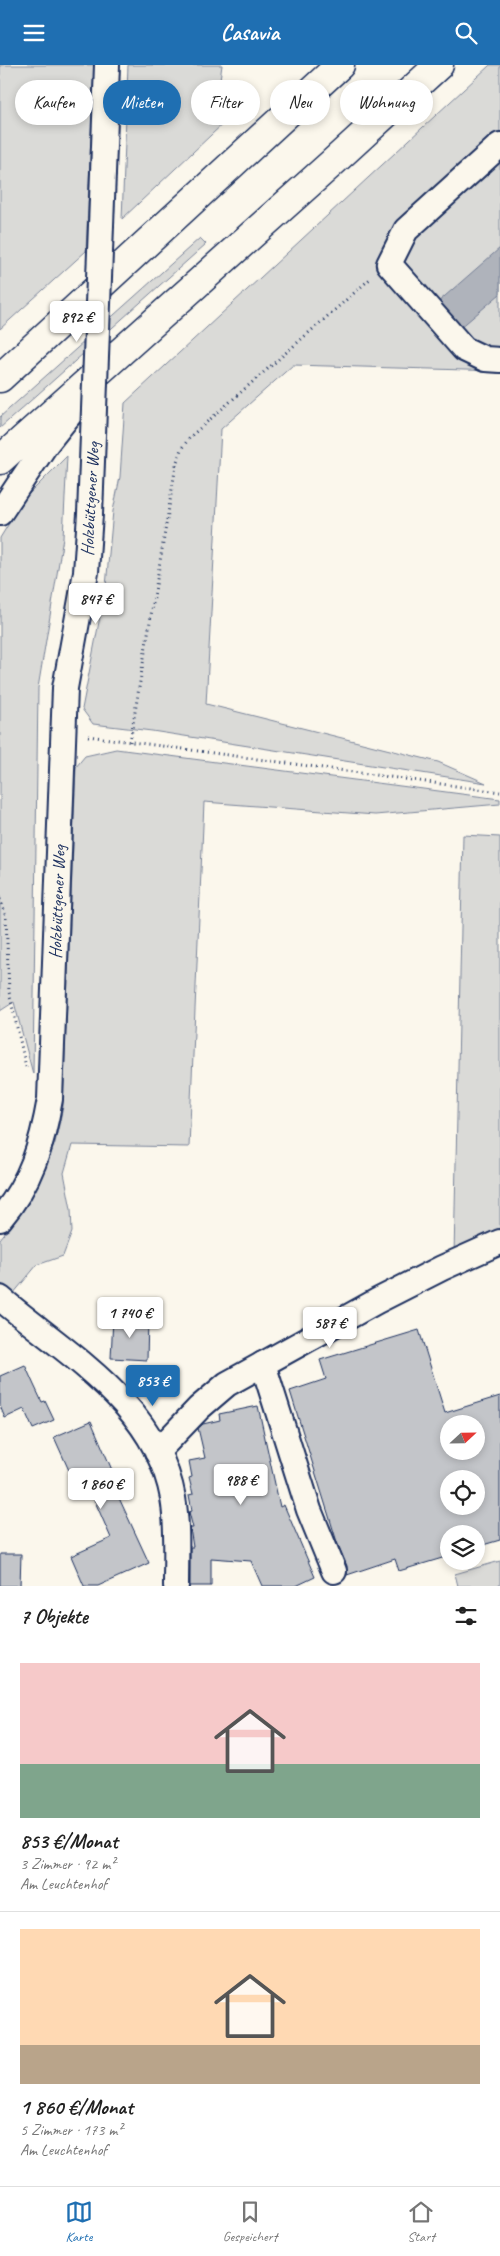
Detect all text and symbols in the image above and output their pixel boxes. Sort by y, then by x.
icon: menu [20,19,48,47]
text: Casavia [221,19,279,47]
icon: search [452,19,480,47]
chip: Kaufen [15,80,93,125]
chip: Mieten [103,80,181,125]
chip: Filter [191,80,260,125]
chip: Neu [270,80,330,125]
chip: Wohnung [340,80,433,125]
pin: 892 € [42,301,112,343]
text: 892 € [61,307,93,327]
street label: Holzbüttgener Weg [76,440,104,556]
pin: 847 € [61,583,131,625]
text: 847 € [80,589,112,609]
street label: Holzbüttgener Weg [44,843,70,959]
pin: 1 740 € [84,1297,176,1339]
text: 1 740 € [108,1303,152,1323]
pin: 587 € [295,1307,365,1349]
text: 587 € [314,1313,346,1333]
pin: 853 € [118,1365,188,1407]
text: 853 € [137,1371,169,1391]
north arrow [440,1415,485,1460]
map controls [440,1415,485,1570]
pin: 988 € [206,1463,276,1506]
pin: 1 860 € [55,1467,147,1510]
text: 988 € [225,1470,257,1490]
button: locate [440,1470,485,1515]
text: 1 860 € [79,1474,123,1494]
button: layers [440,1525,485,1570]
icon: filters [452,1602,480,1630]
text: 7 Objekte [20,1603,88,1629]
icon: home [205,1696,295,1786]
text: 853 €/Monat [20,1828,118,1854]
text: 3 Zimmer · 92 m² [20,1854,115,1874]
text: Am Leuchtenhof [20,1874,107,1894]
icon: home [205,1961,295,2051]
text: 1 860 €/Monat [20,2094,133,2120]
text: 5 Zimmer · 173 m² [20,2120,122,2140]
text: Am Leuchtenhof [20,2140,107,2160]
tab: Karte [65,2198,93,2245]
tab: Gespeichert [223,2198,277,2245]
tab: Start [407,2198,435,2245]

